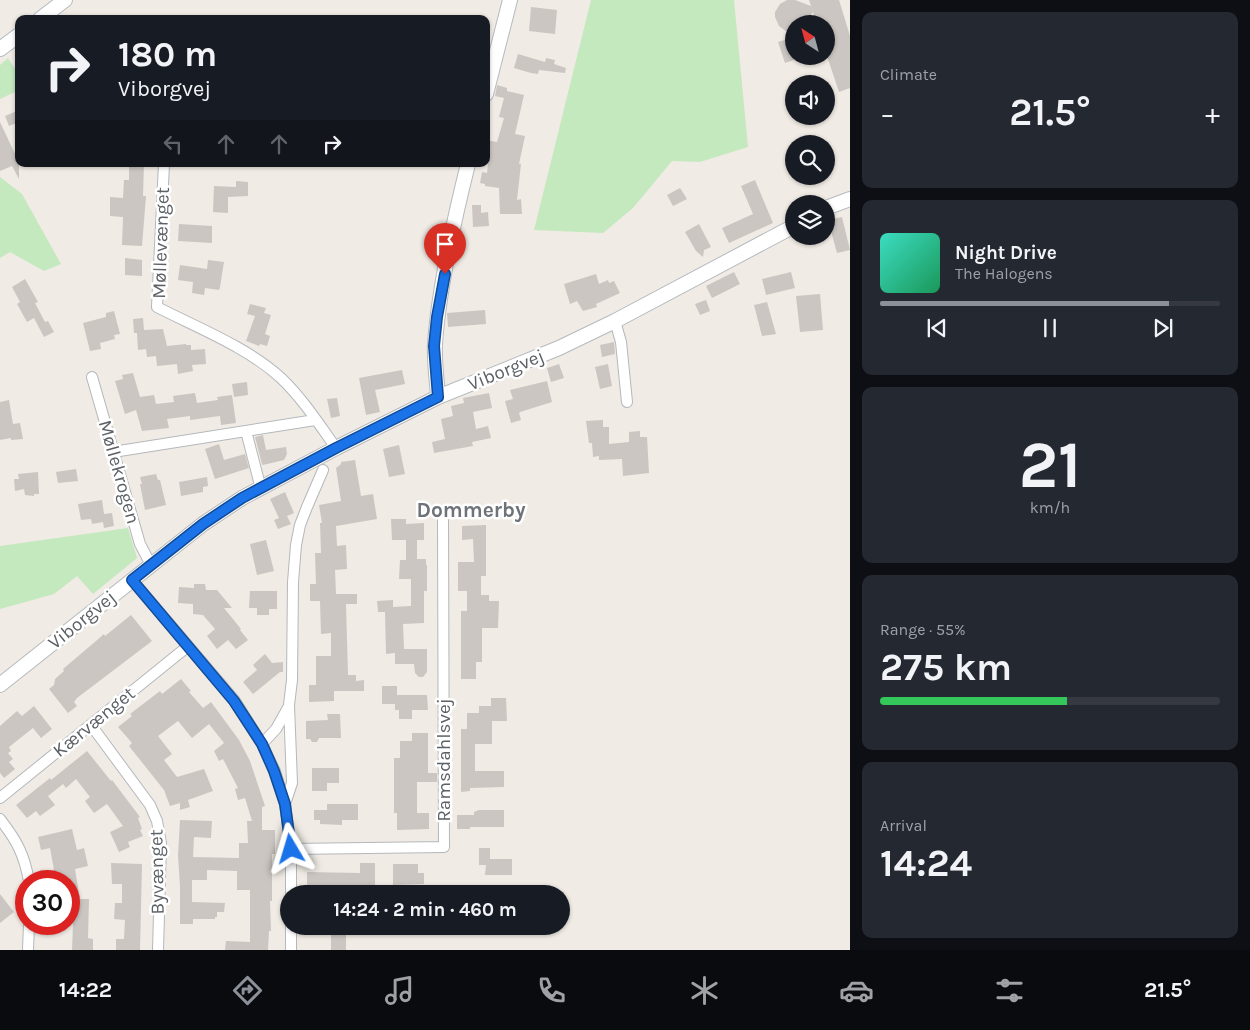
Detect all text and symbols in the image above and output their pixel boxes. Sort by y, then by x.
north arrow [785,15,835,65]
map controls [785,15,835,245]
text: 180 m [118,34,217,75]
icon: right [35,35,100,100]
text: Climate [880,65,937,84]
button: sound [785,75,835,125]
text: Viborgvej [118,76,211,102]
text: 21.5° [1009,90,1091,135]
text: − [880,97,895,130]
text: + [1205,97,1220,130]
icon: left [159,130,187,158]
icon: ahead [212,130,240,158]
icon: ahead [265,130,293,158]
icon: right [318,130,346,158]
button: search [785,135,835,185]
street label: Møllevænget [148,187,174,299]
button: layers [785,195,835,245]
pin [424,223,466,274]
icon: arrive [431,230,459,258]
text: Night Drive [955,242,1057,264]
text: The Halogens [955,264,1053,283]
icon: previous [923,314,951,342]
icon: pause [1036,314,1064,342]
icon: next [1149,314,1177,342]
street label: Viborgvej [465,345,547,395]
street label: Møllekrogen [94,418,144,526]
text: 21 [1019,427,1081,503]
district label: Dommerby [416,498,526,522]
text: km/h [1030,498,1070,517]
street label: Viborgvej [44,586,120,654]
text: Range · 55% [880,620,966,639]
text: 275 km [880,645,1012,690]
street label: Kærvænget [49,682,139,762]
street label: Ramsdahlsvej [433,698,455,822]
text: Arrival [880,816,927,835]
position arrow [264,822,316,874]
street label: Byvænget [145,829,169,915]
text: 14:24 [880,841,972,886]
speed limit sign: 30 [15,870,80,935]
text: 14:24 · 2 min · 460 m [333,899,517,921]
icon: directions [230,973,265,1008]
icon: music [382,973,417,1008]
icon: phone [534,973,569,1008]
icon: climate [687,973,722,1008]
icon: car [839,973,874,1008]
icon: filters [992,973,1027,1008]
text: 14:22 [59,977,112,1003]
text: 21.5° [1144,977,1191,1003]

